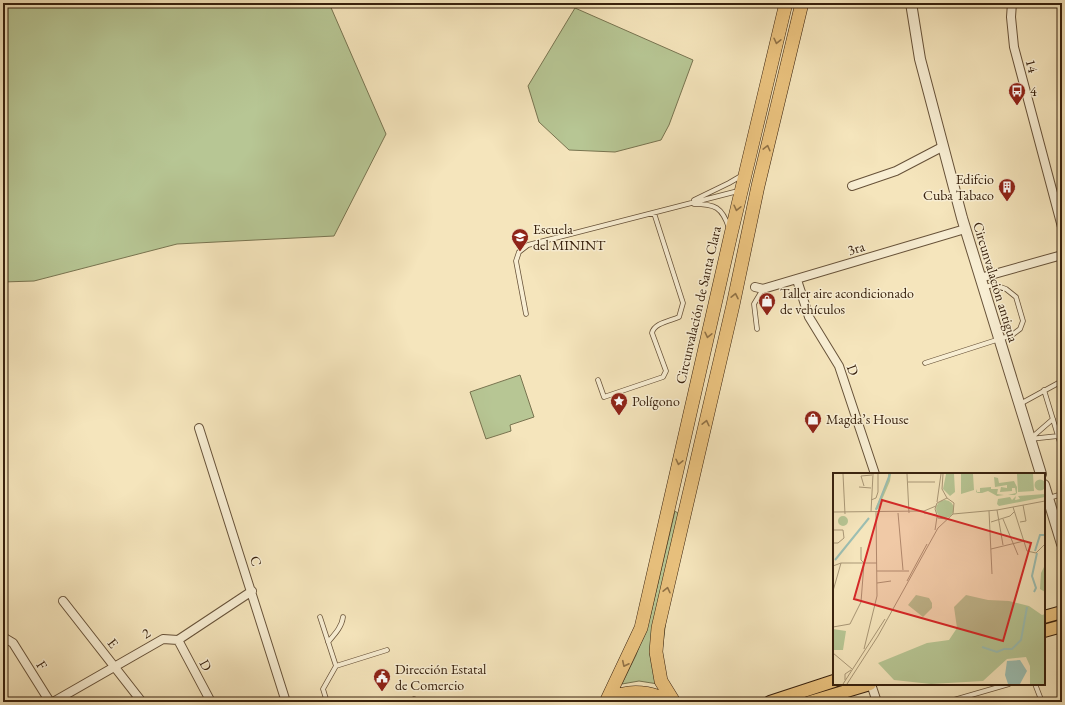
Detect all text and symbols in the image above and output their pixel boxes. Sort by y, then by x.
one-way arrow [773,38,781,44]
street label: 14 [1022,57,1043,75]
bus stop icon: 4 [1007,81,1027,106]
place label: 4 [1030,82,1037,100]
one-way arrow [762,145,771,152]
place label: Edifcio Cuba Tabaco [923,170,994,204]
building icon: Edifcio Cuba Tabaco [997,177,1017,202]
one-way arrow [733,205,741,211]
place label: Escuela del MININT [533,220,606,254]
street label: Circunvalación antigua [969,220,1023,345]
street label: Circunvalación de Santa Clara [671,224,725,386]
school or university icon: Escuela del MININT [510,227,530,252]
street label: 3ra [845,237,867,259]
place label: Taller aire acondicionado de vehículos [780,284,914,318]
shop icon: Taller aire acondicionado de vehículos [757,291,777,316]
one-way arrow [730,293,738,299]
one-way arrow [704,332,712,338]
street label: D [843,362,863,379]
place icon: Polígono [609,391,629,416]
place label: Polígono [632,392,680,410]
shop icon: Magda’s House [803,409,823,434]
place label: Magda’s House [826,410,909,428]
one-way arrow [701,419,709,426]
one-way arrow [676,459,684,465]
inset map [833,473,1045,685]
street label: C [246,553,266,569]
one-way arrow [662,587,670,593]
street label: 2 [139,623,154,642]
street label: E [103,634,123,652]
street label: D [196,656,217,674]
street label: F [32,657,52,673]
one-way arrow [622,659,630,667]
place label: Dirección Estatal de Comercio [395,660,487,694]
public building icon: Dirección Estatal de Comercio [372,667,392,692]

